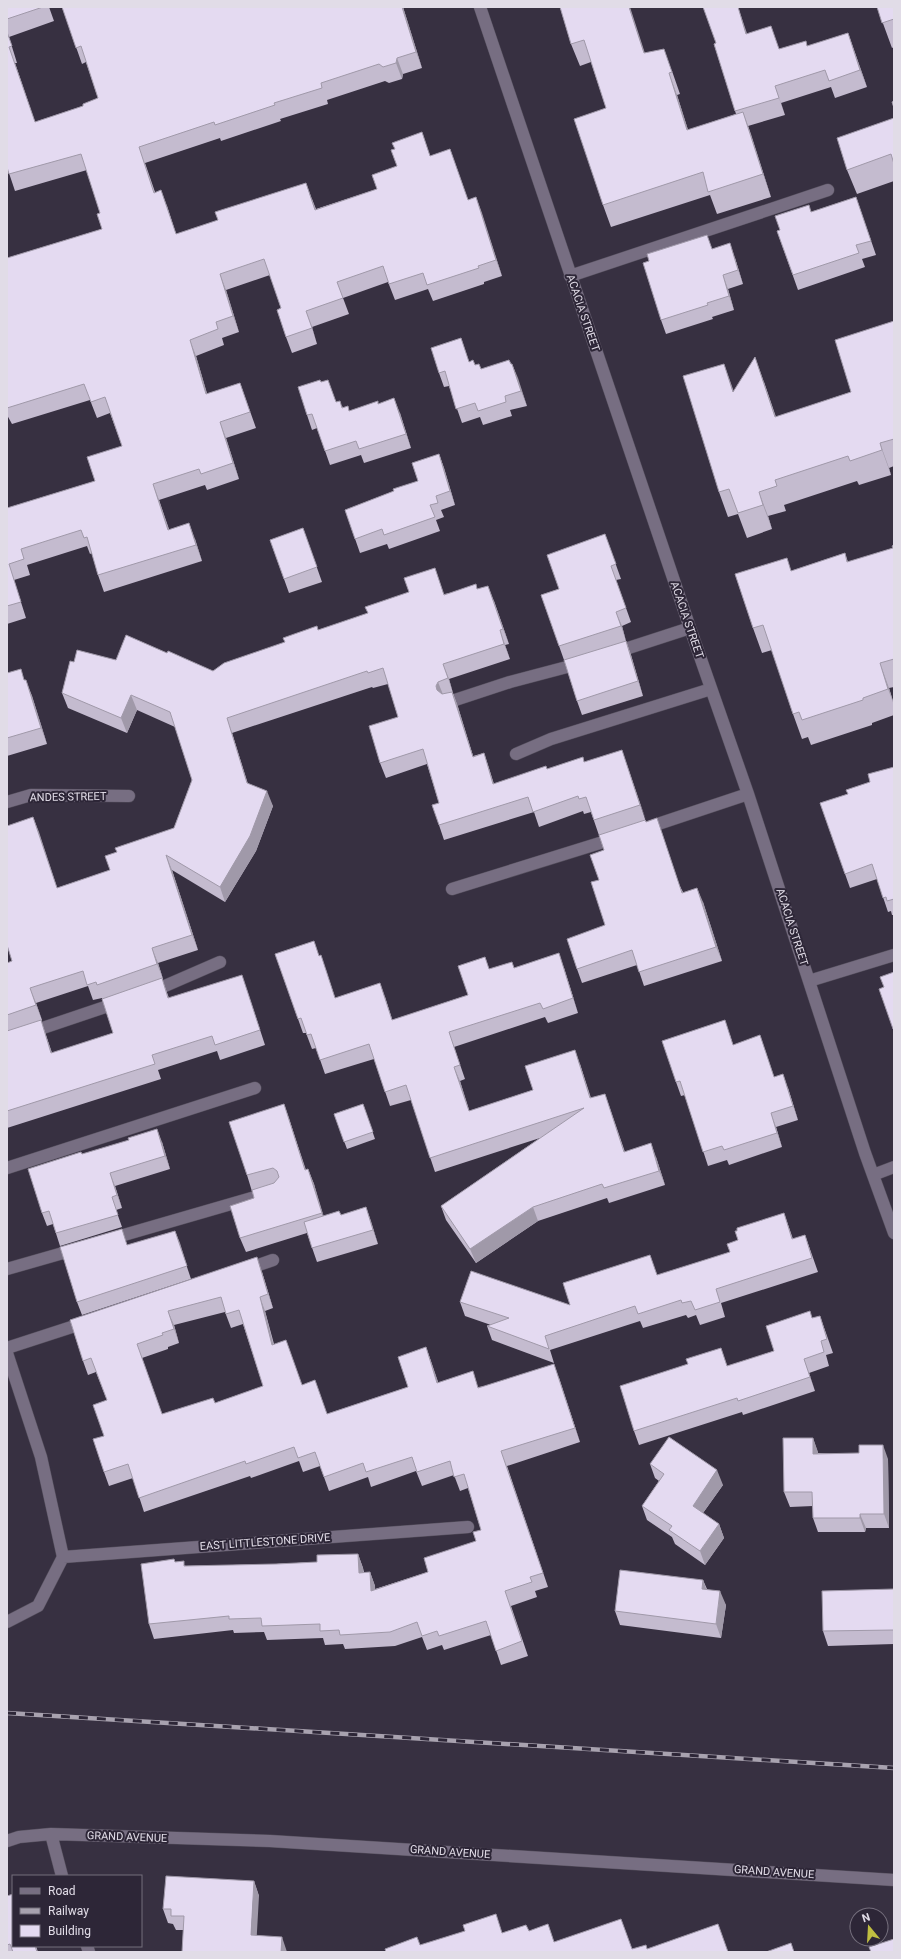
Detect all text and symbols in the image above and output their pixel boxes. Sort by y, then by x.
street label: ACACIA STREET [564,273,602,354]
street label: ACACIA STREET [668,580,706,661]
street label: ANDES STREET [29,790,107,804]
street label: ACACIA STREET [773,887,811,968]
street label: EAST LITTLESTONE DRIVE [199,1531,331,1553]
street label: GRAND AVENUE [87,1829,167,1845]
street label: GRAND AVENUE [409,1843,491,1861]
street label: GRAND AVENUE [733,1863,815,1881]
legend [12,1875,142,1947]
text: Road [48,1884,76,1898]
text: Railway [48,1904,89,1918]
north arrow [849,1907,889,1947]
text: N [860,1911,872,1925]
text: Building [48,1924,91,1938]

